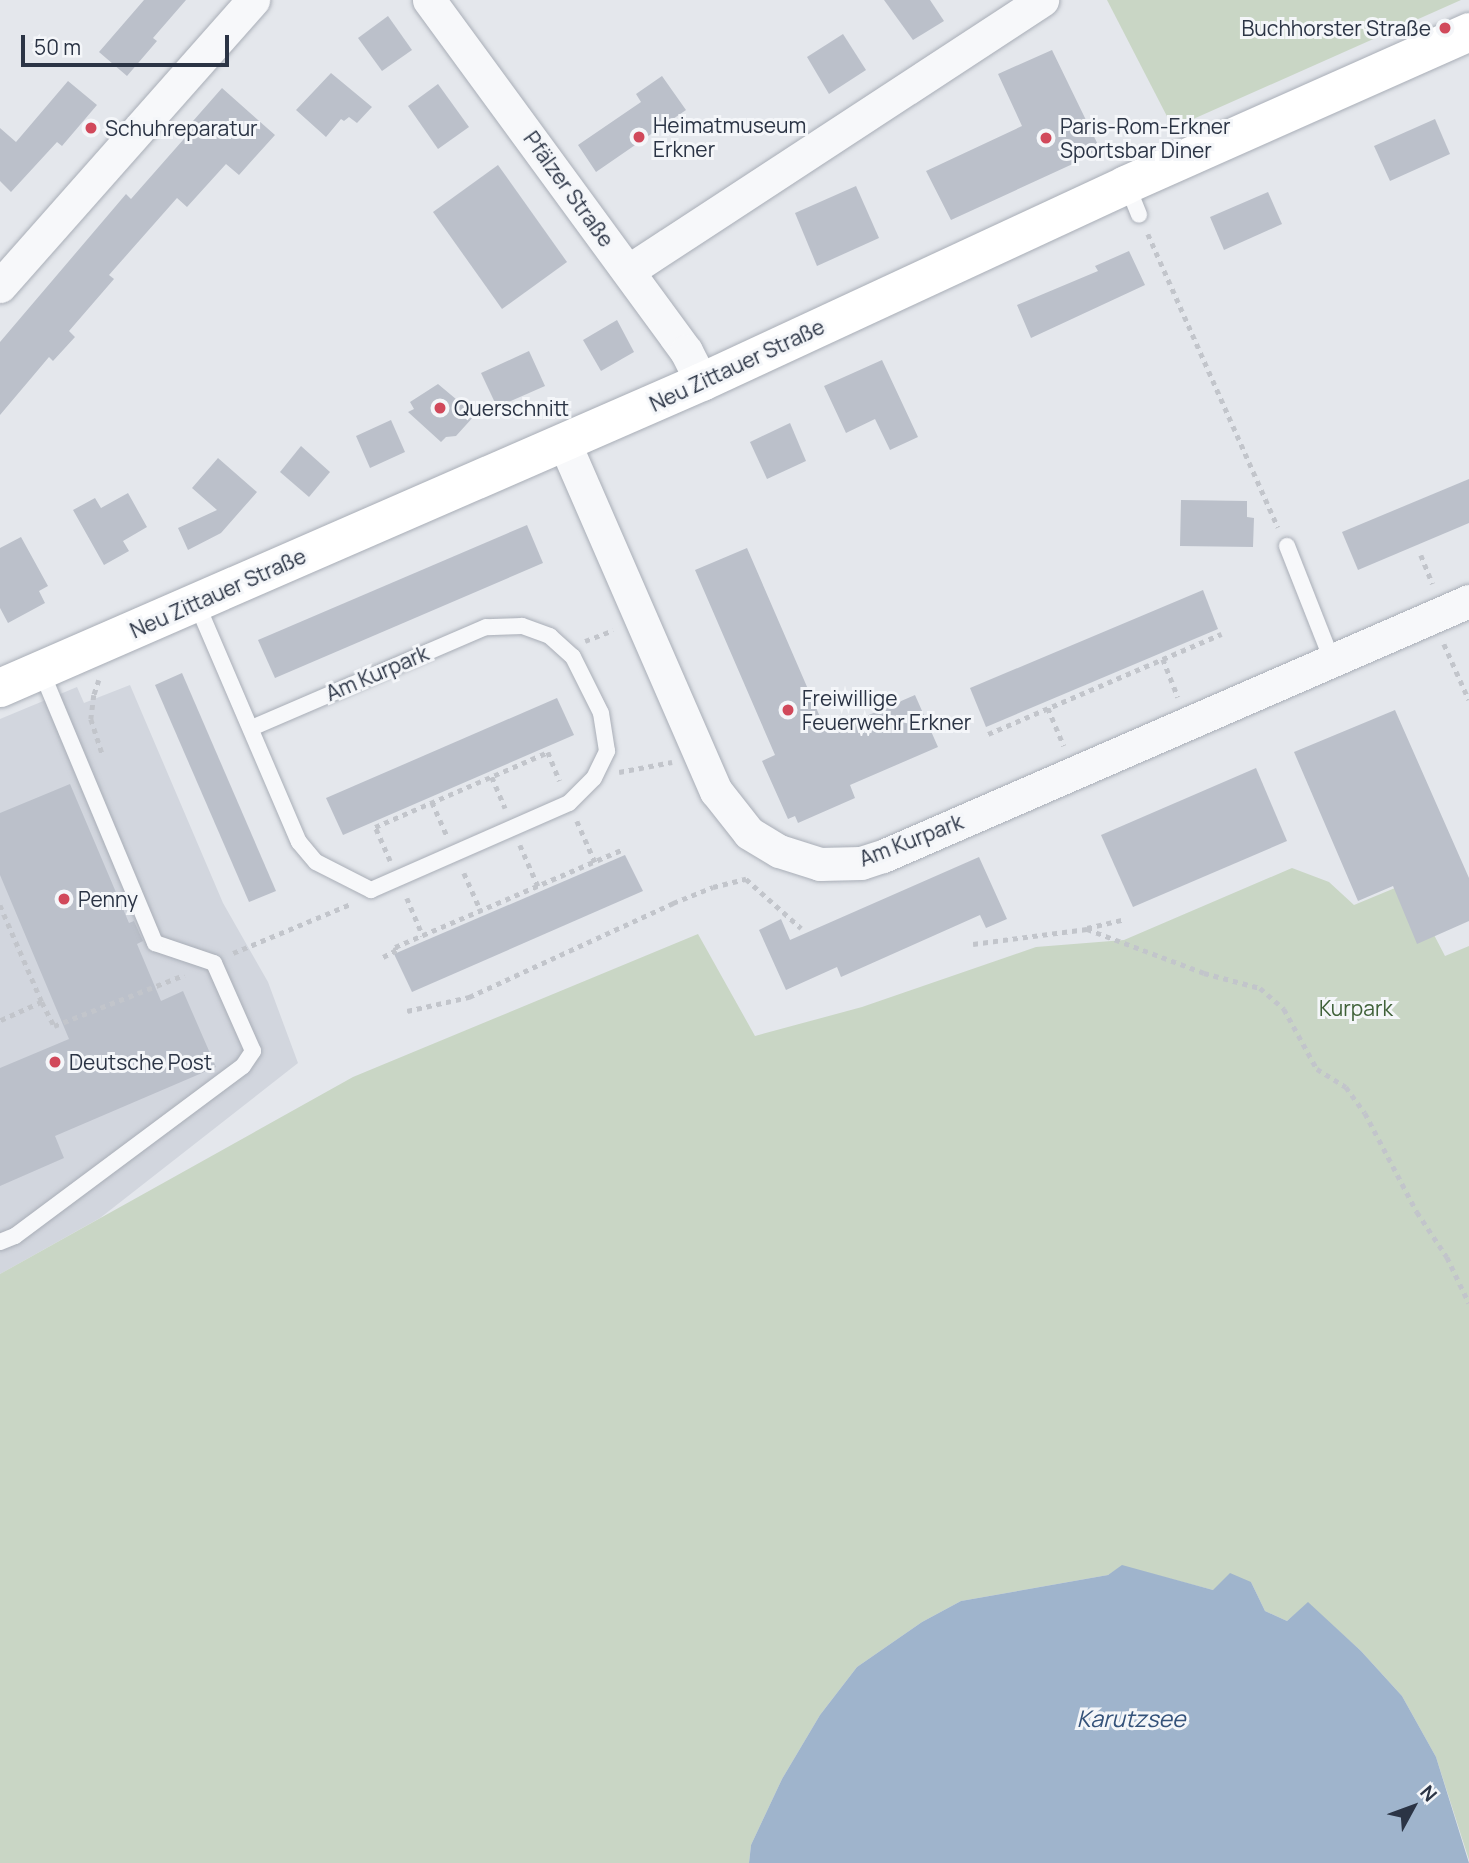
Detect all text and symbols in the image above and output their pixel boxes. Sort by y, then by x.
place label: Buchhorster Straße [1241,15,1431,41]
marker: Buchhorster Straße [1437,20,1453,36]
scale bar [24,21,233,65]
text: 50 m [34,33,81,61]
place label: Heimatmuseum Erkner [653,112,806,162]
place label: Paris-Rom-Erkner Sportsbar Diner [1060,113,1231,163]
place label: Schuhreparatur [105,115,258,141]
marker: Schuhreparatur [83,120,99,136]
street label: Pfälzer Straße [519,126,619,252]
marker: Heimatmuseum Erkner [631,129,647,145]
marker: Paris-Rom-Erkner Sportsbar Diner [1038,130,1054,146]
street label: Neu Zittauer Straße [646,313,828,417]
place label: Querschnitt [454,395,569,421]
marker: Querschnitt [432,400,448,416]
street label: Neu Zittauer Straße [126,543,310,643]
street label: Am Kurpark [322,640,432,706]
place label: Freiwillige Feuerwehr Erkner [802,685,971,735]
marker: Freiwillige Feuerwehr Erkner [780,702,796,718]
street label: Am Kurpark [856,809,966,871]
place label: Penny [78,886,138,912]
marker: Penny [56,891,72,907]
park label: Kurpark [1319,995,1393,1021]
place label: Deutsche Post [69,1049,212,1075]
marker: Deutsche Post [47,1054,63,1070]
water label: Karutzsee [1077,1704,1185,1732]
north arrow [1378,1772,1448,1842]
text: N [1415,1780,1443,1807]

